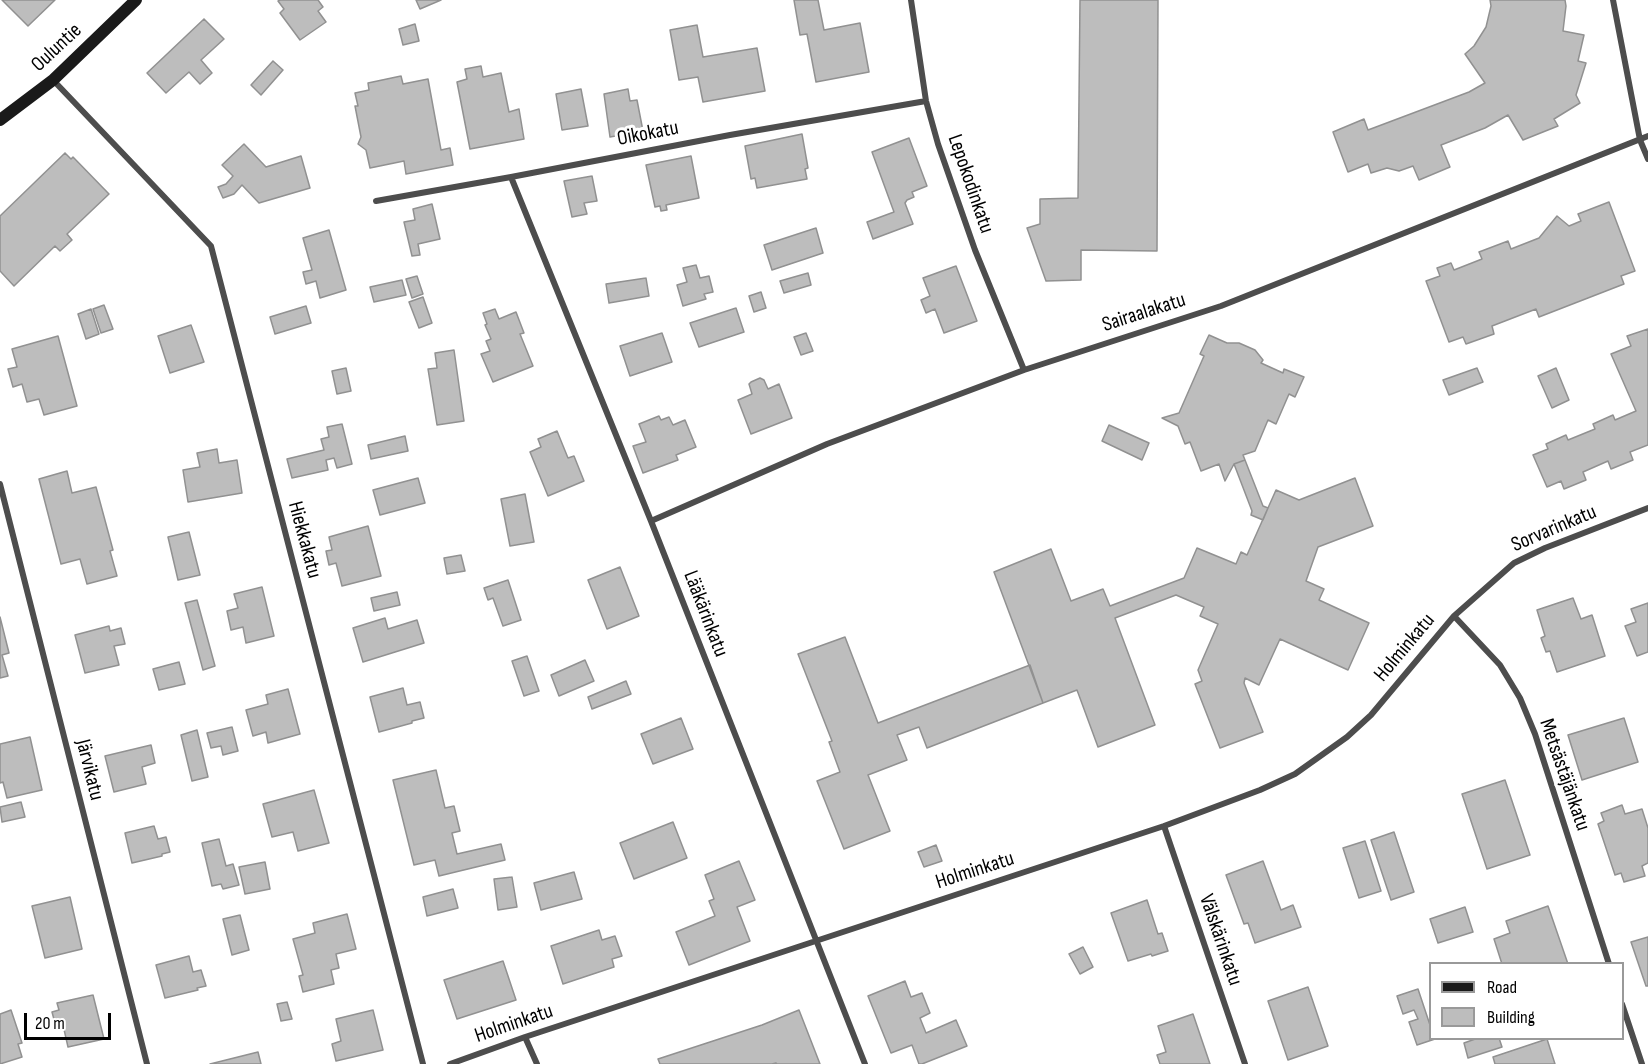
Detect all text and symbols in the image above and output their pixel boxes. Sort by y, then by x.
street label: Ouluntie [27,18,87,78]
street label: Oikokatu [615,116,681,152]
street label: Lepokodinkatu [941,131,999,237]
street label: Sairaalakatu [1099,288,1189,338]
street label: Hiekkakatu [282,499,326,581]
street label: Sorvarinkatu [1508,500,1600,558]
street label: Lääkärinkatu [677,567,733,661]
street label: Holminkatu [1369,609,1441,687]
street label: Metsästäjänkatu [1533,716,1595,834]
street label: Järvikatu [69,737,109,803]
street label: Holminkatu [933,847,1017,895]
street label: Välskärinkatu [1193,891,1247,989]
legend [1429,962,1624,1040]
text: Road [1487,977,1517,998]
street label: Holminkatu [472,999,556,1049]
scale bar [27,1001,114,1039]
text: Building [1487,1007,1535,1028]
text: 20 m [35,1013,65,1034]

